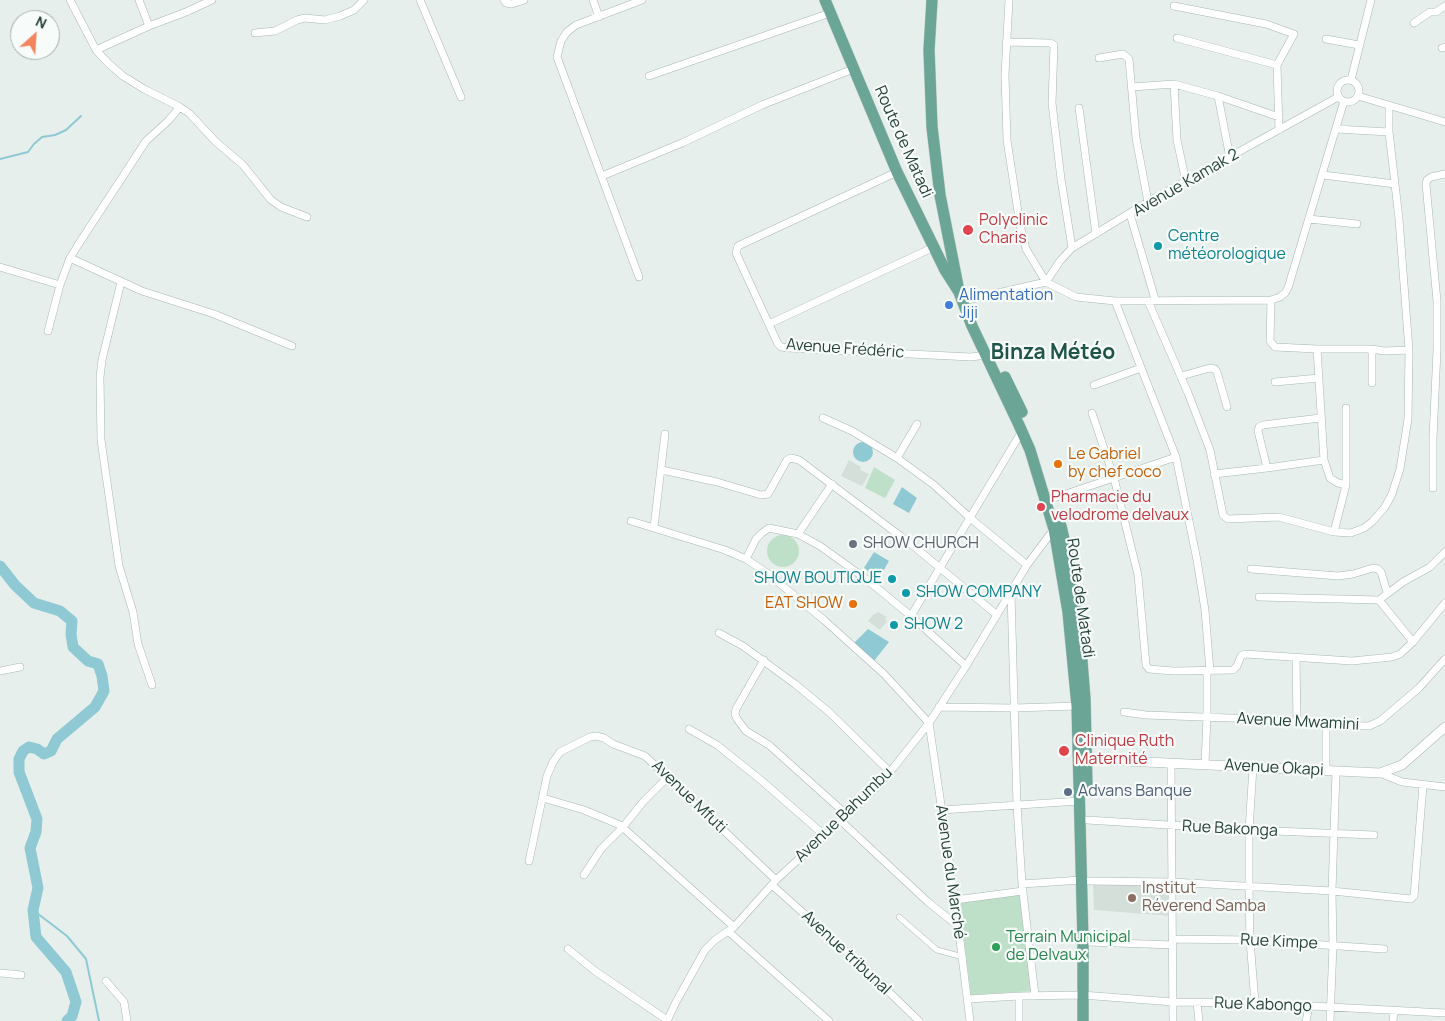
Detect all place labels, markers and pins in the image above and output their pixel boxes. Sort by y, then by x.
place label: Polyclinic Charis [979,211,1048,249]
marker: Polyclinic Charis [961,223,975,237]
place label: Centre météorologique [1168,227,1286,265]
marker: Centre météorologique [1152,240,1164,252]
place label: Alimentation Jiji [959,286,1053,324]
marker: Alimentation Jiji [943,299,955,311]
place label: Le Gabriel by chef coco [1068,445,1161,483]
marker: Le Gabriel by chef coco [1052,458,1064,470]
place label: Pharmacie du velodrome delvaux [1051,488,1189,526]
marker: Pharmacie du velodrome delvaux [1035,501,1047,513]
place label: SHOW CHURCH [863,534,979,554]
marker: SHOW CHURCH [847,538,859,550]
place label: SHOW BOUTIQUE [754,569,882,589]
marker: SHOW BOUTIQUE [886,573,898,585]
place label: SHOW COMPANY [916,583,1041,603]
marker: SHOW COMPANY [900,587,912,599]
place label: EAT SHOW [765,594,843,614]
marker: EAT SHOW [847,598,859,610]
place label: SHOW 2 [904,615,963,635]
marker: SHOW 2 [888,619,900,631]
place label: Clinique Ruth Maternité [1075,732,1174,770]
marker: Clinique Ruth Maternité [1057,744,1071,758]
place label: Advans Banque [1078,782,1192,802]
marker: Advans Banque [1062,786,1074,798]
place label: Institut Réverend Samba [1142,879,1266,917]
marker: Institut Réverend Samba [1126,892,1138,904]
place label: Terrain Municipal de Delvaux [1006,928,1131,966]
marker: Terrain Municipal de Delvaux [990,941,1002,953]

